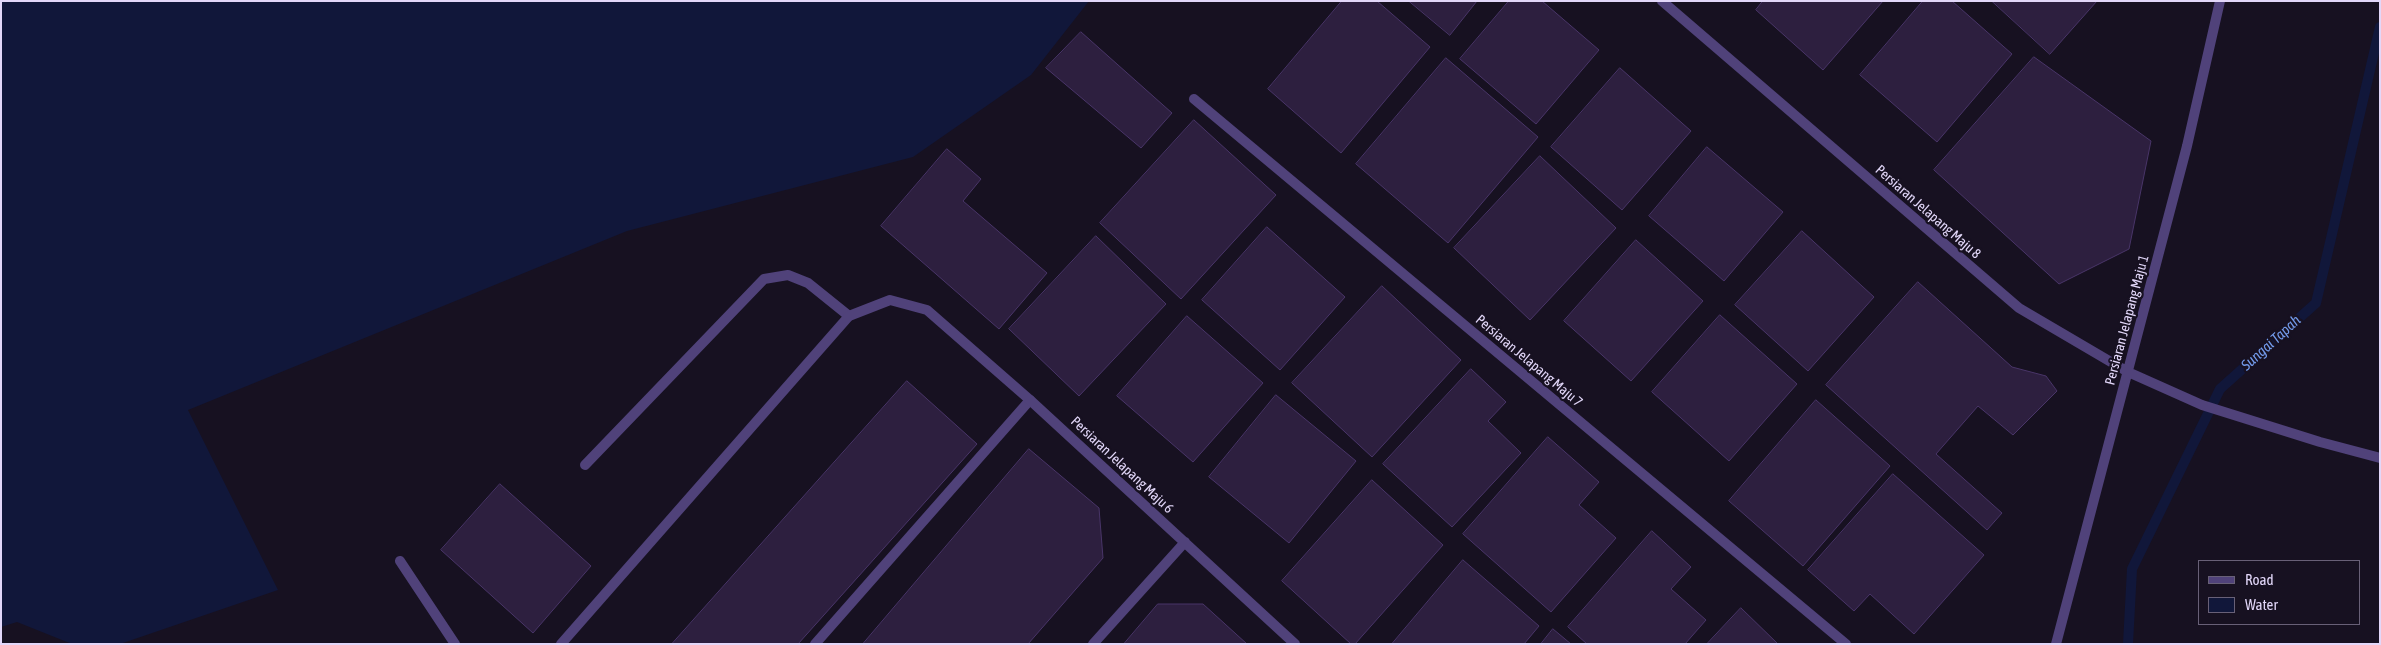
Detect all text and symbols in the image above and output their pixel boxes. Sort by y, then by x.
street label: Persiaran Jelapang Maju 8 [1872,162,1984,262]
street label: Persiaran Jelapang Maju 1 [2102,253,2152,387]
street label: Persiaran Jelapang Maju 7 [1472,311,1586,411]
water label: Sungai Tapah [2237,312,2305,374]
street label: Persiaran Jelapang Maju 6 [1067,413,1177,517]
legend [2198,560,2361,625]
text: Road [2245,571,2274,588]
text: Water [2245,596,2278,613]

